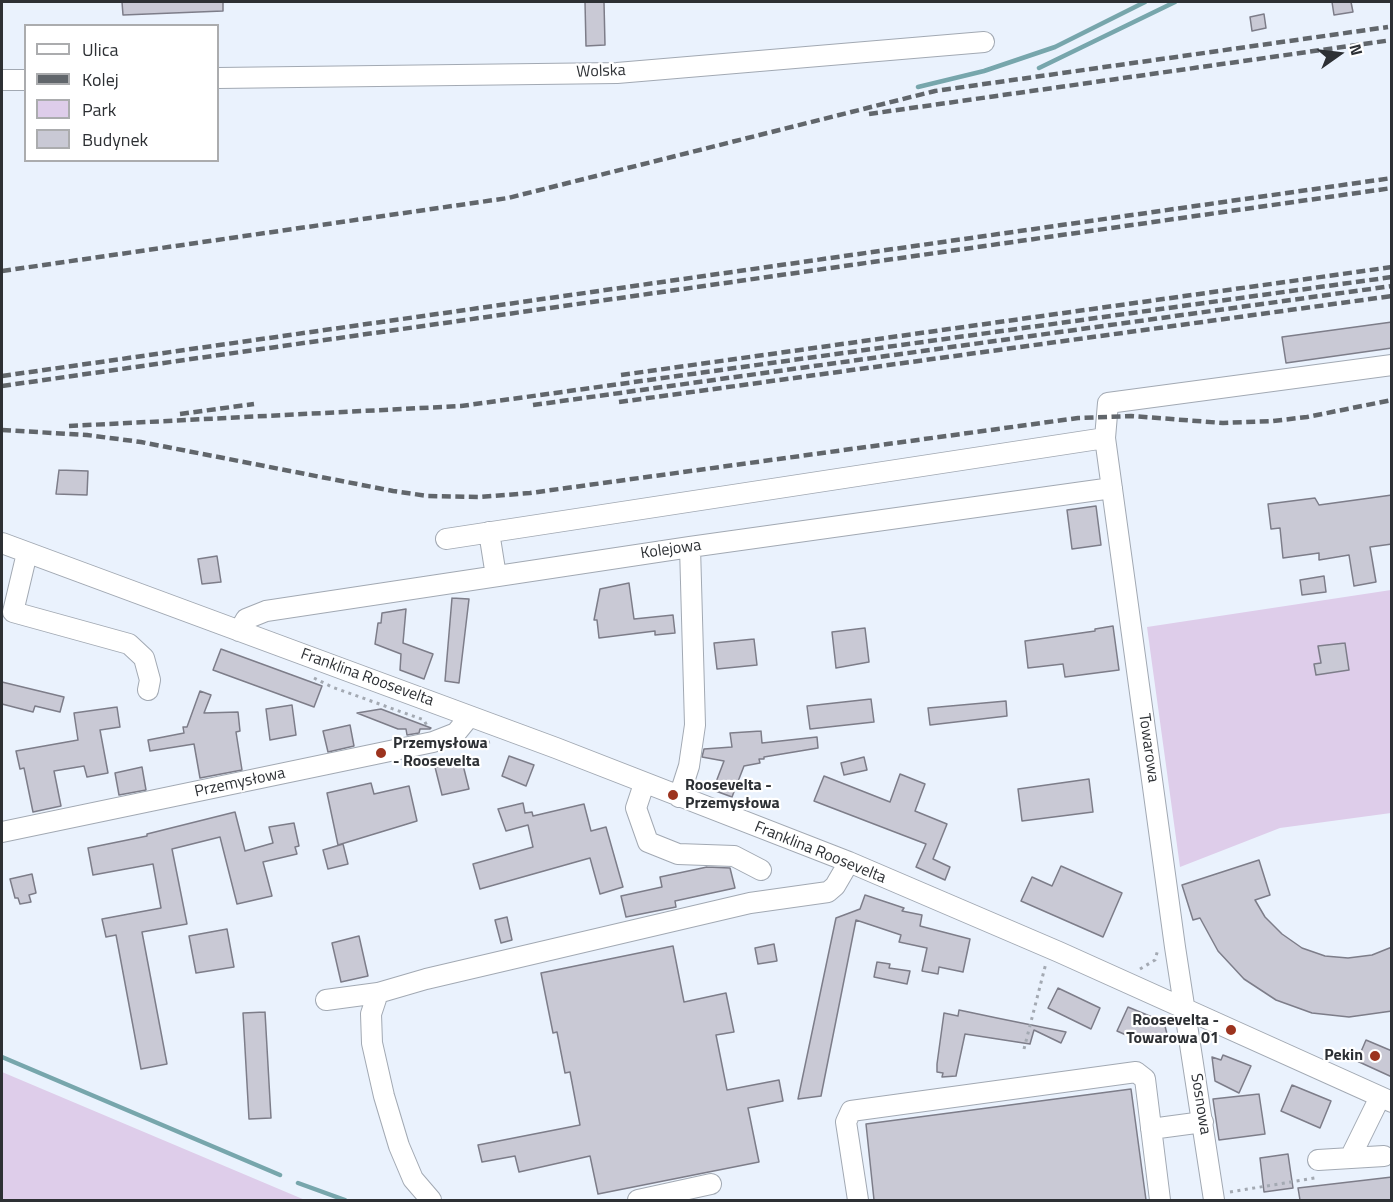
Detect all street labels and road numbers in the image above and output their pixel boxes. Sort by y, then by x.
street label: Wolska [576,62,626,82]
street label: Kolejowa [639,536,703,564]
street label: Franklina Roosevelta [298,645,436,711]
street label: Towarowa [1134,712,1162,784]
street label: Przemysłowa [193,764,287,802]
street label: Franklina Roosevelta [751,818,889,888]
street label: Sosnowa [1186,1072,1214,1136]

